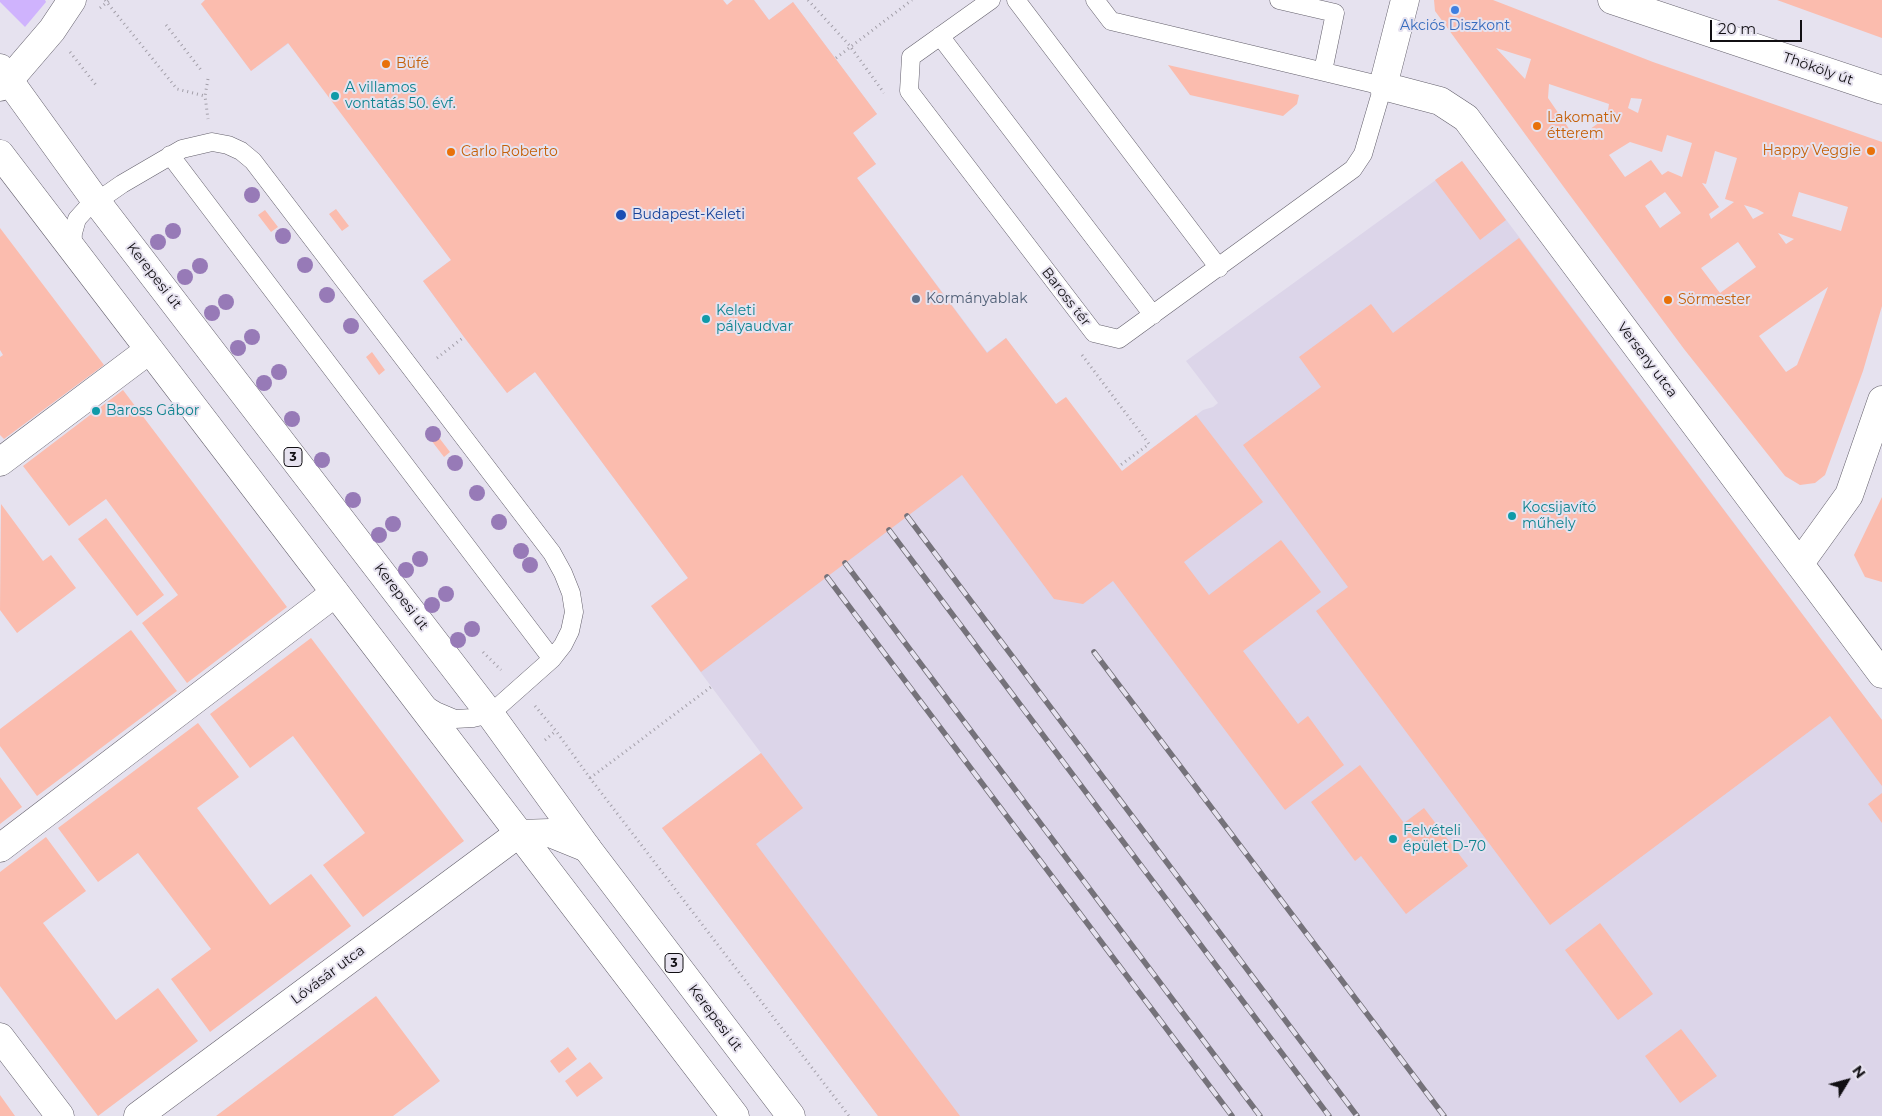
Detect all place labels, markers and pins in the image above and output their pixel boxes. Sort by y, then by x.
marker: Akciós Diszkont [1449,4,1461,16]
place label: Akciós Diszkont [1400,18,1510,34]
place label: Büfé [396,56,429,72]
marker: Büfé [380,58,392,70]
place label: A villamos vontatás 50. évf. [345,80,456,112]
marker: A villamos vontatás 50. évf. [329,90,341,102]
place label: Lakomativ étterem [1547,110,1621,142]
marker: Lakomativ étterem [1531,120,1543,132]
place label: Happy Veggie [1762,143,1861,159]
place label: Carlo Roberto [461,144,558,160]
marker: Happy Veggie [1865,145,1877,157]
marker: Carlo Roberto [445,146,457,158]
place label: Budapest-Keleti [632,207,745,223]
marker: Budapest-Keleti [614,208,628,222]
place label: Kormányablak [926,291,1028,307]
place label: Sörmester [1678,292,1751,308]
marker: Kormányablak [910,293,922,305]
marker: Sörmester [1662,294,1674,306]
place label: Keleti pályaudvar [716,303,793,336]
marker: Keleti pályaudvar [700,313,712,325]
place label: Baross Gábor [106,403,199,419]
marker: Baross Gábor [90,405,102,417]
place label: Kocsijavító műhely [1522,500,1596,532]
marker: Kocsijavító műhely [1506,510,1518,522]
place label: Felvételi épület D-70 [1403,823,1486,856]
marker: Felvételi épület D-70 [1387,833,1399,845]

